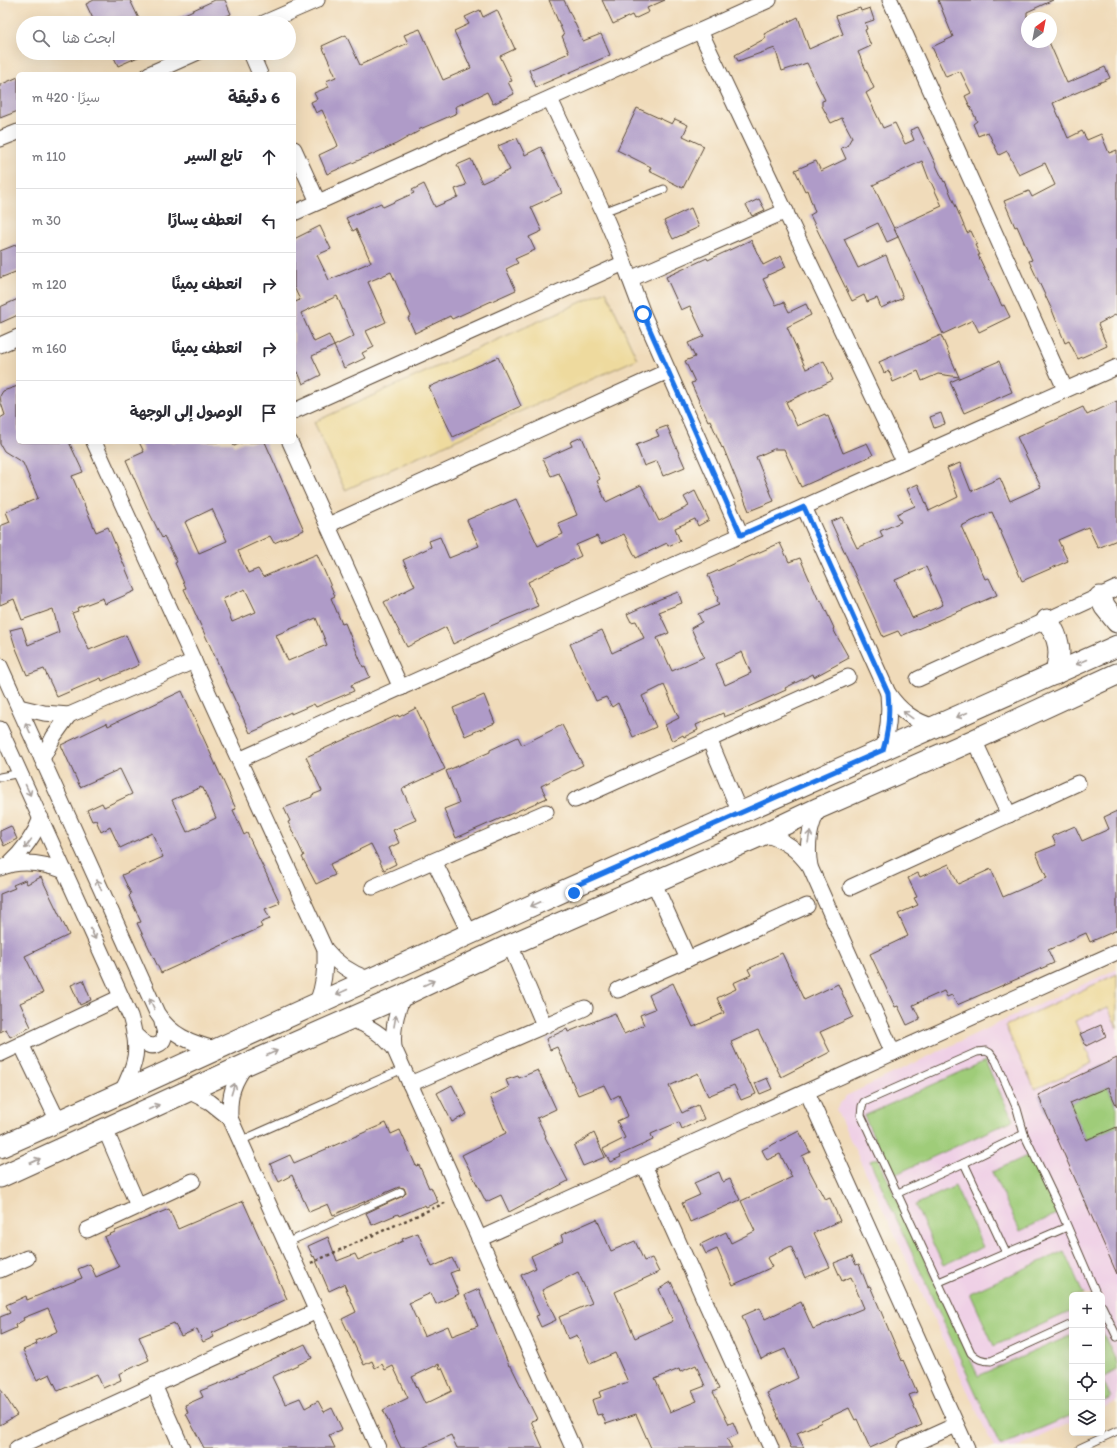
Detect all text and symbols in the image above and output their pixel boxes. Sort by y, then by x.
north arrow [1021,12,1057,48]
search box [16,16,296,60]
icon: search [30,27,52,49]
text: ابحث هنا [62,29,116,47]
text: 6 دقيقة [228,87,280,107]
text: سيرًا · 420 m [32,90,100,105]
icon: ahead [258,146,280,168]
text: تابع السير [185,147,242,165]
text: 110 m [32,149,66,164]
icon: left [258,210,280,232]
text: انعطف يسارًا [168,211,242,229]
text: 30 m [32,213,61,228]
icon: right [258,274,280,296]
text: انعطف يمينًا [172,275,242,293]
text: 120 m [32,277,67,292]
route start [634,305,652,323]
icon: right [258,338,280,360]
text: انعطف يمينًا [172,339,242,357]
text: 160 m [32,341,67,356]
icon: arrive [258,402,280,424]
text: الوصول إلى الوجهة [130,403,242,421]
one-way arrow [1076,659,1088,666]
one-way arrow [902,711,913,719]
one-way arrow [957,712,969,719]
one-way arrow [24,723,32,735]
one-way arrow [25,783,32,795]
one-way arrow [805,830,813,843]
one-way arrow [24,838,32,849]
one-way arrow [94,880,102,892]
route end [565,884,583,902]
one-way arrow [531,900,543,908]
one-way arrow [90,927,97,939]
one-way arrow [423,979,435,986]
one-way arrow [336,989,348,996]
one-way arrow [148,998,155,1010]
one-way arrow [391,1015,399,1028]
one-way arrow [266,1048,278,1056]
one-way arrow [230,1083,237,1096]
one-way arrow [147,1103,159,1110]
one-way arrow [29,1156,41,1164]
map controls [1069,1292,1105,1436]
button: + [1069,1292,1105,1328]
button: − [1069,1328,1105,1364]
button: locate [1069,1364,1105,1400]
button: layers [1069,1400,1105,1436]

